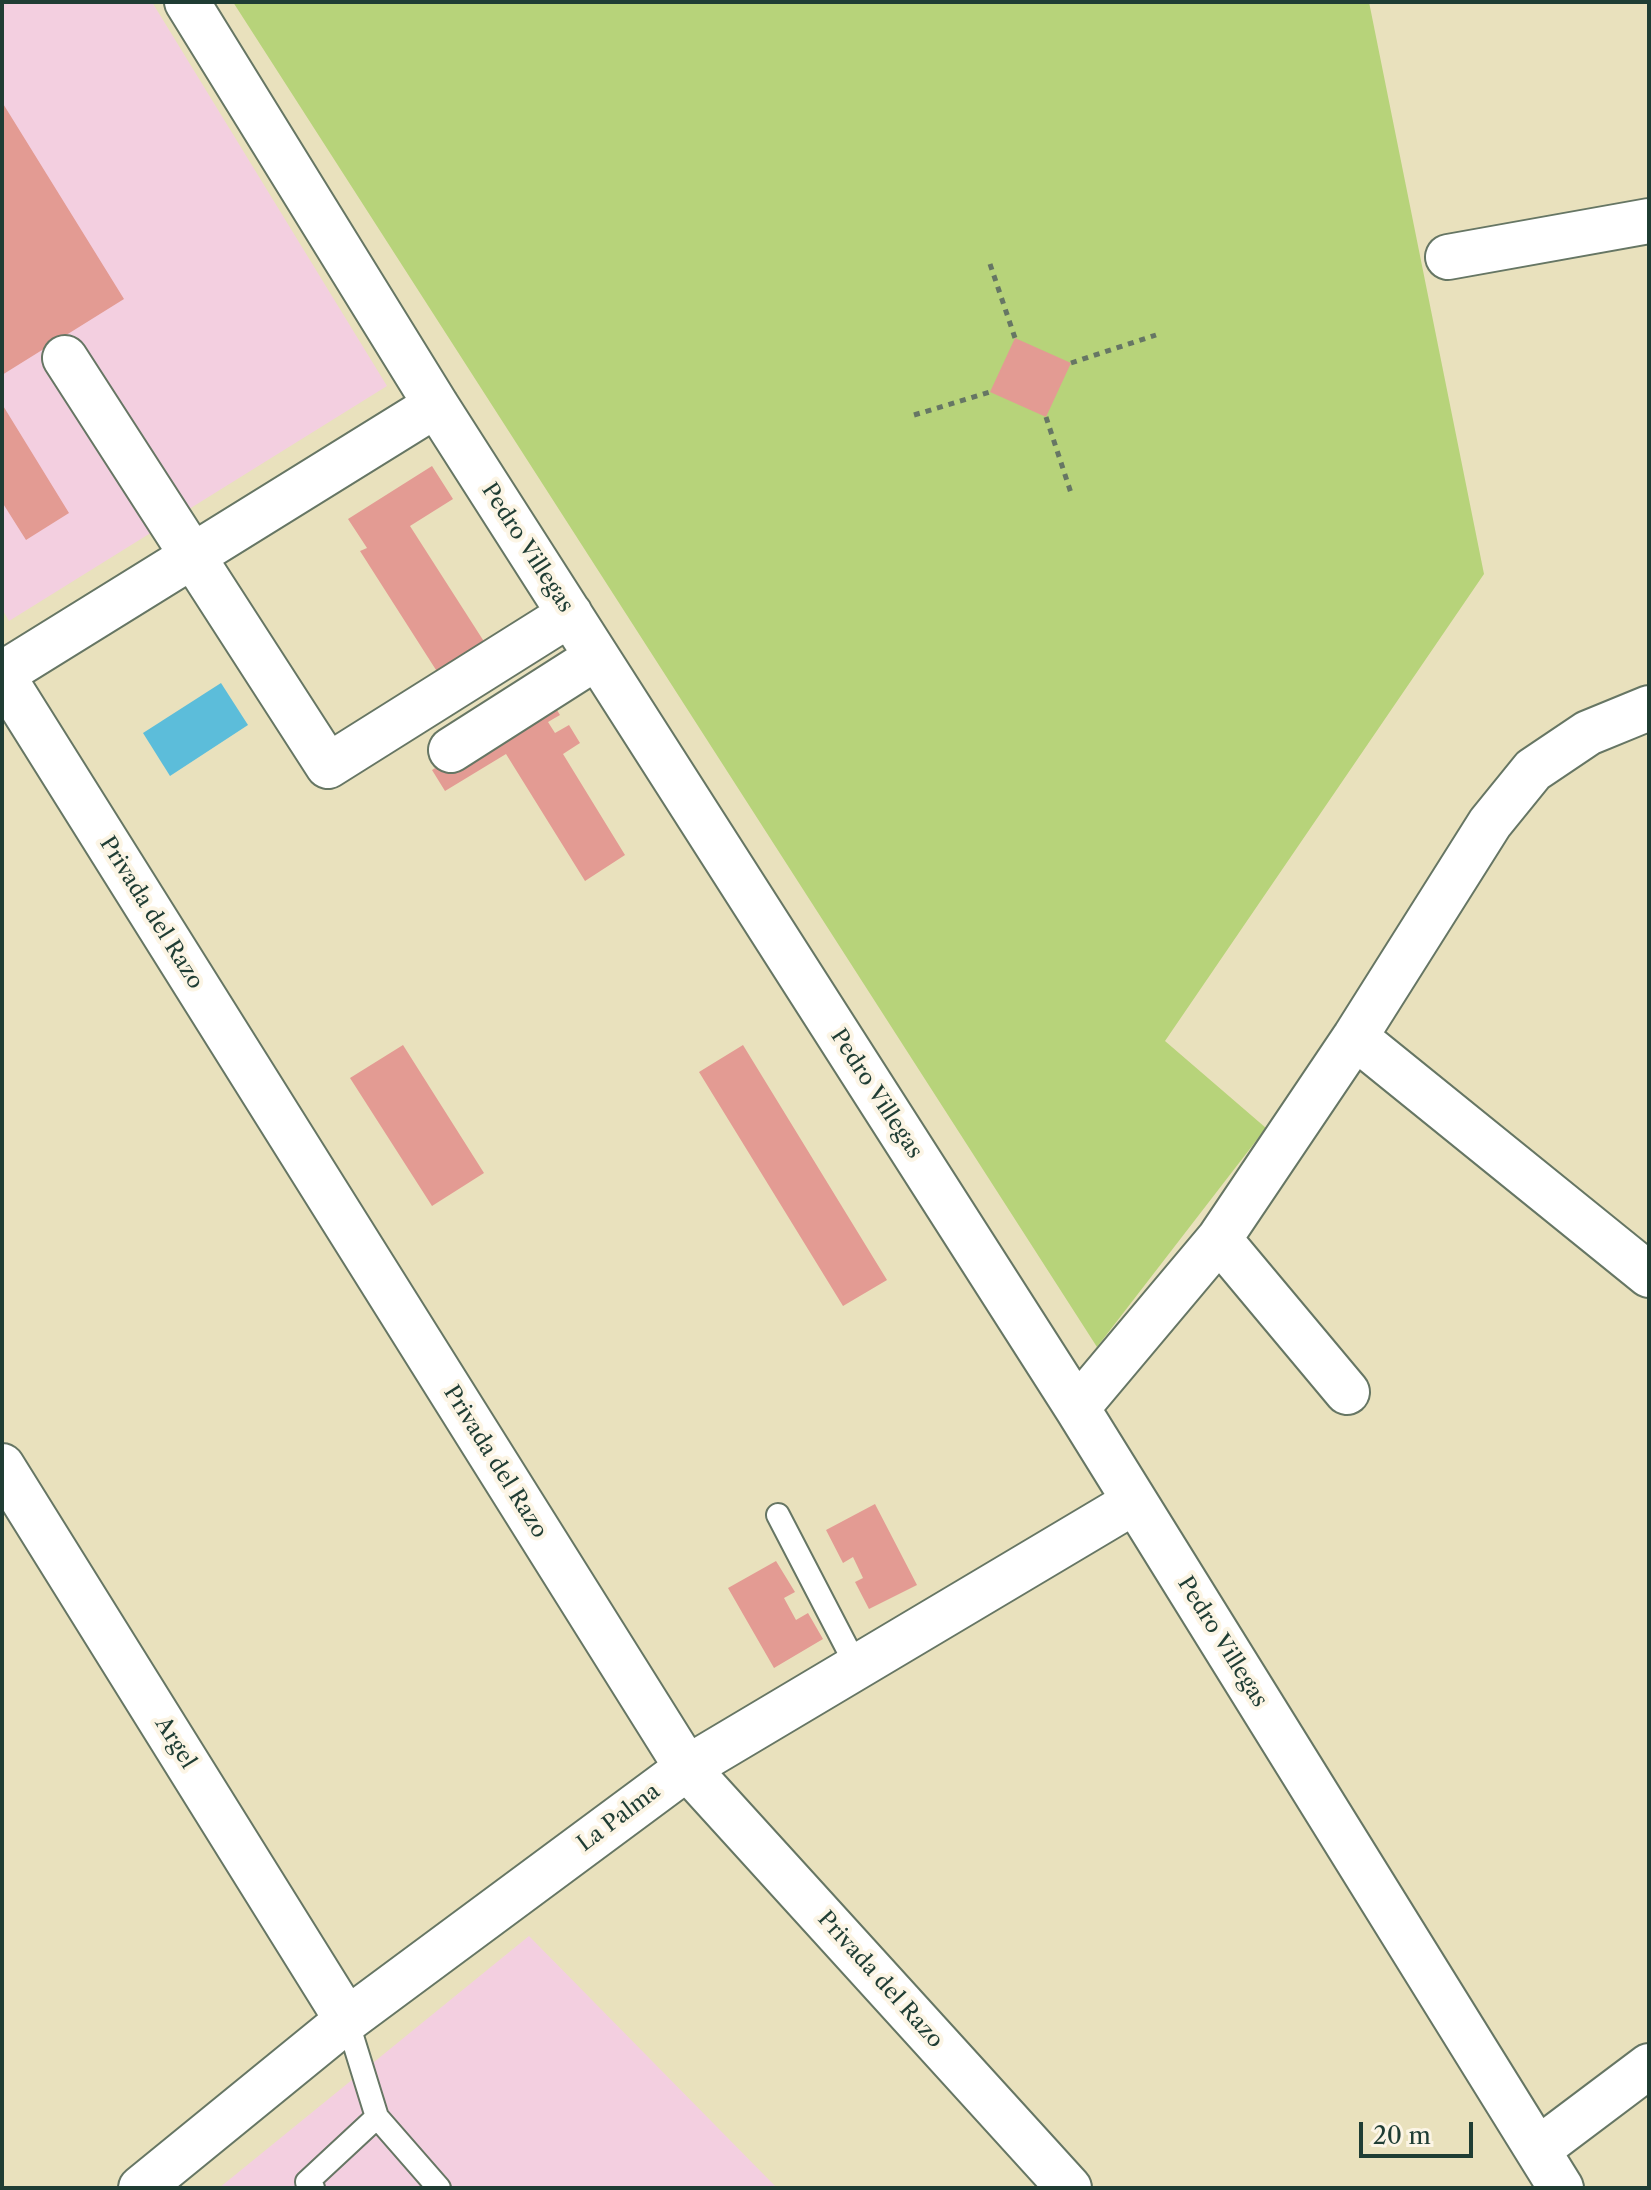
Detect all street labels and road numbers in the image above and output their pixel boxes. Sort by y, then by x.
street label: Pedro Villegas [475,478,579,618]
street label: Privada del Razo [94,832,208,994]
street label: Pedro Villegas [824,1024,928,1164]
street label: Privada del Razo [438,1381,552,1543]
street label: Pedro Villegas [1171,1572,1273,1712]
street label: Argel [149,1712,201,1774]
street label: La Palma [573,1778,665,1858]
street label: Privada del Razo [812,1906,948,2054]

